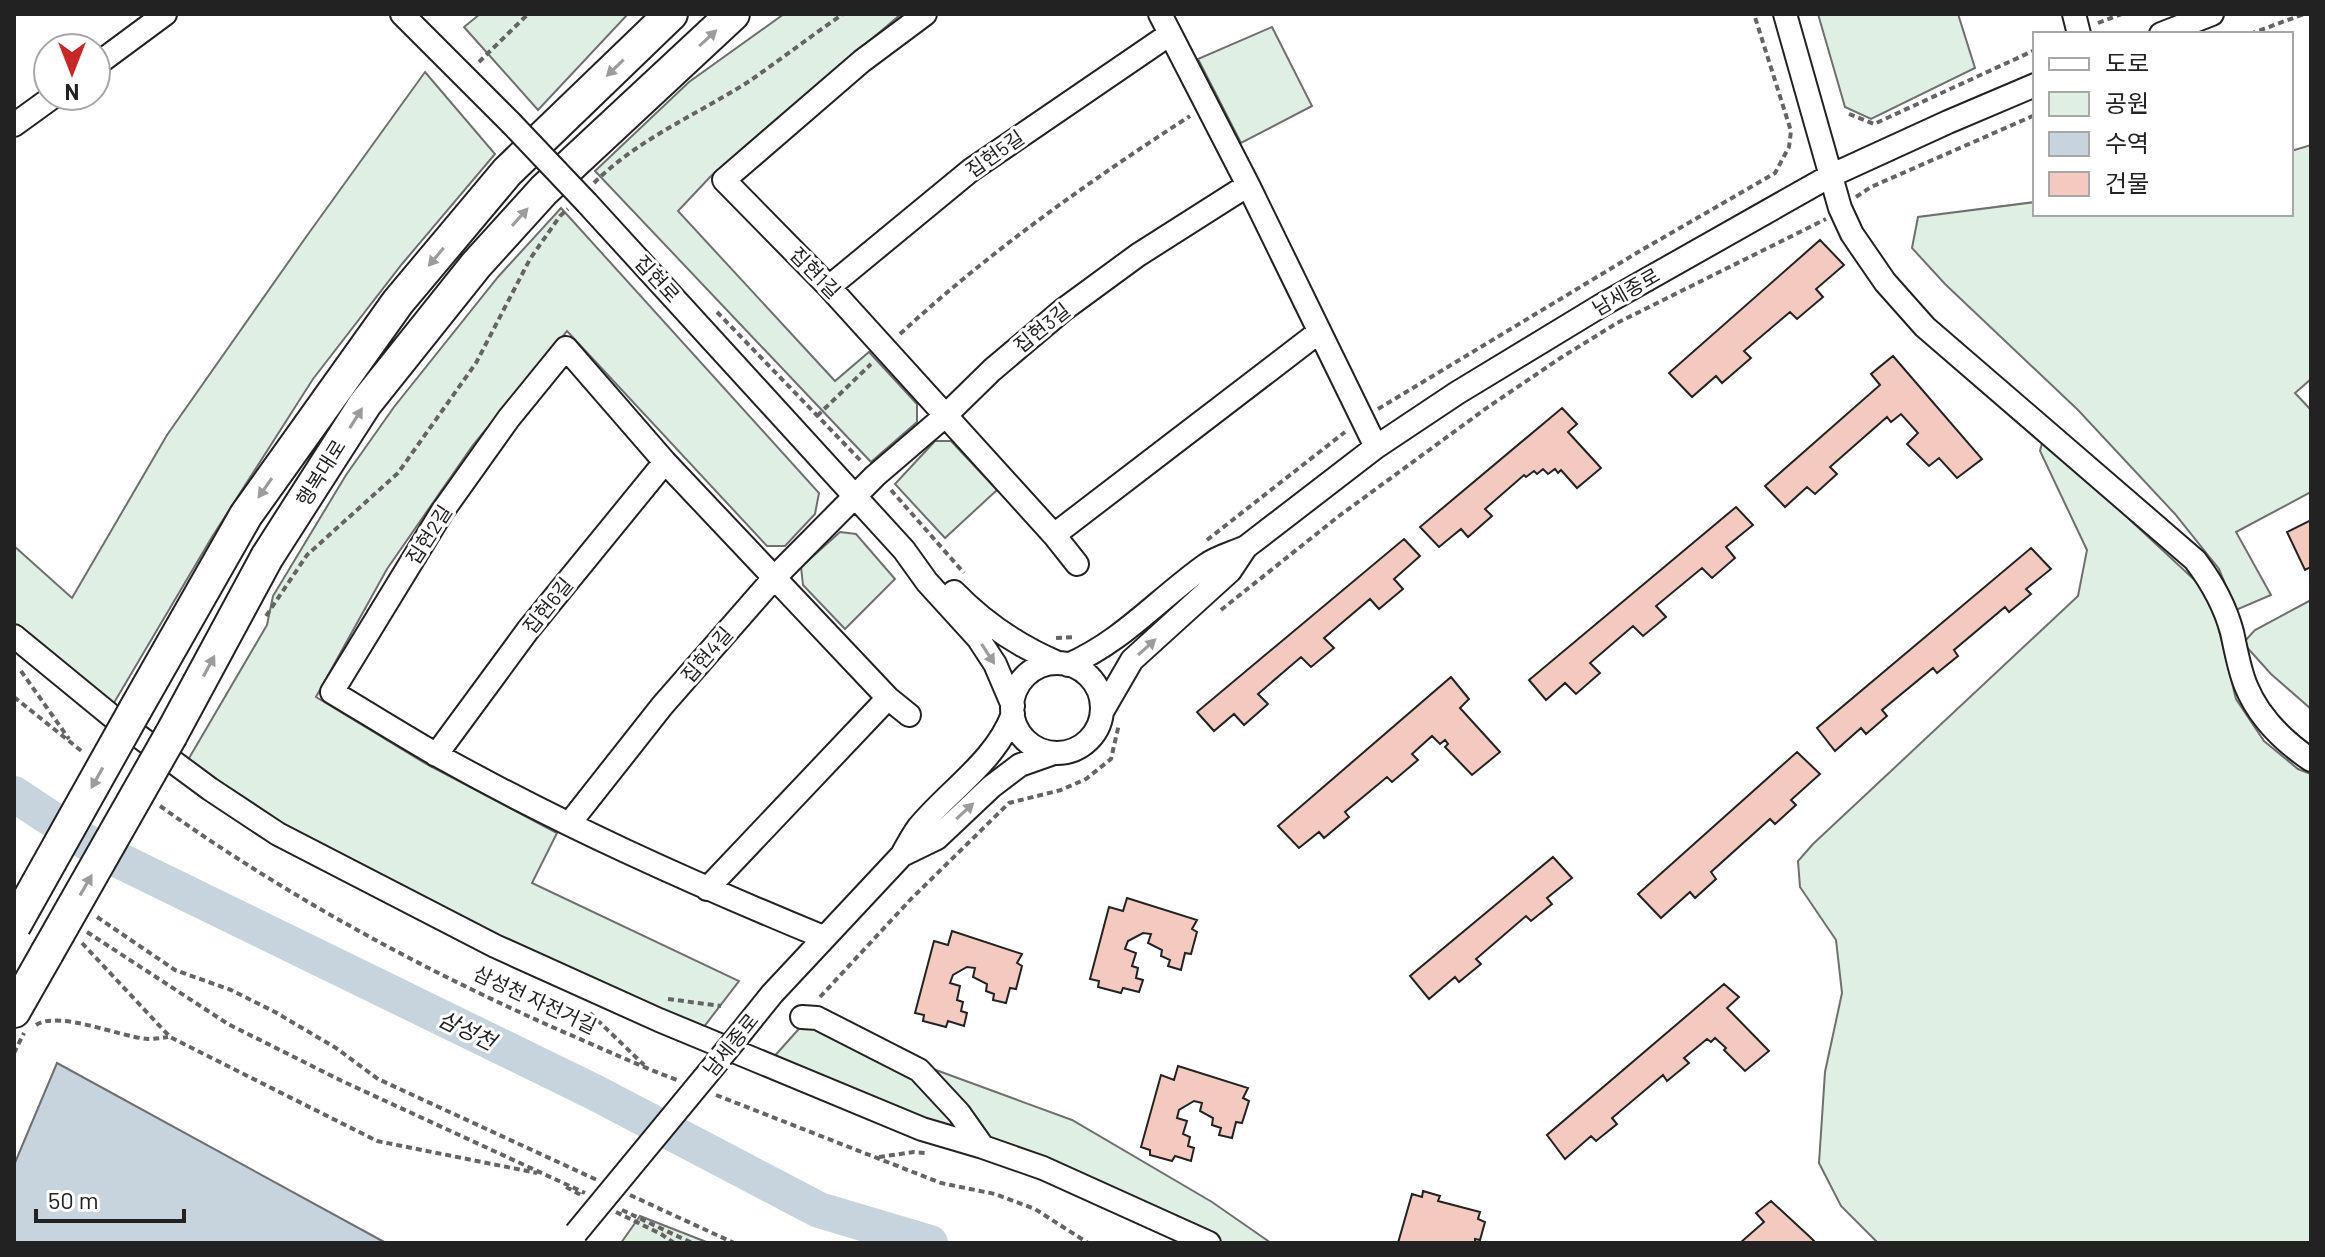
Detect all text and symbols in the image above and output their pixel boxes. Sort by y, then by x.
one-way arrow [698,29,717,47]
north arrow [32,32,112,112]
legend [2033,32,2293,216]
text: 도로 [2105,48,2149,77]
one-way arrow [606,58,625,77]
text: N [65,80,79,106]
text: 공원 [2105,88,2149,117]
street label: 집현5길 [961,125,1028,182]
text: 수역 [2105,128,2149,157]
text: 건물 [2105,168,2149,197]
one-way arrow [510,208,528,227]
street label: 집현1길 [785,242,846,303]
one-way arrow [428,246,445,266]
street label: 집현로 [630,250,685,307]
street label: 남세종로 [1588,262,1663,320]
street label: 집현3길 [1008,297,1074,357]
one-way arrow [348,408,363,429]
street label: 행복대로 [290,435,350,510]
one-way arrow [258,478,273,499]
street label: 집현2길 [400,500,456,569]
street label: 집현6길 [517,572,577,638]
street label: 집현4길 [675,621,737,687]
one-way arrow [1137,638,1156,656]
one-way arrow [980,643,995,665]
one-way arrow [201,655,215,677]
one-way arrow [90,767,104,789]
one-way arrow [955,802,974,820]
one-way arrow [79,874,93,896]
street label: 삼성천 자전거길 [470,961,600,1039]
water label: 삼성천 [434,1005,500,1055]
street label: 남세종로 [698,1008,763,1081]
scale bar [36,1173,184,1223]
text: 50 m [48,1185,99,1214]

